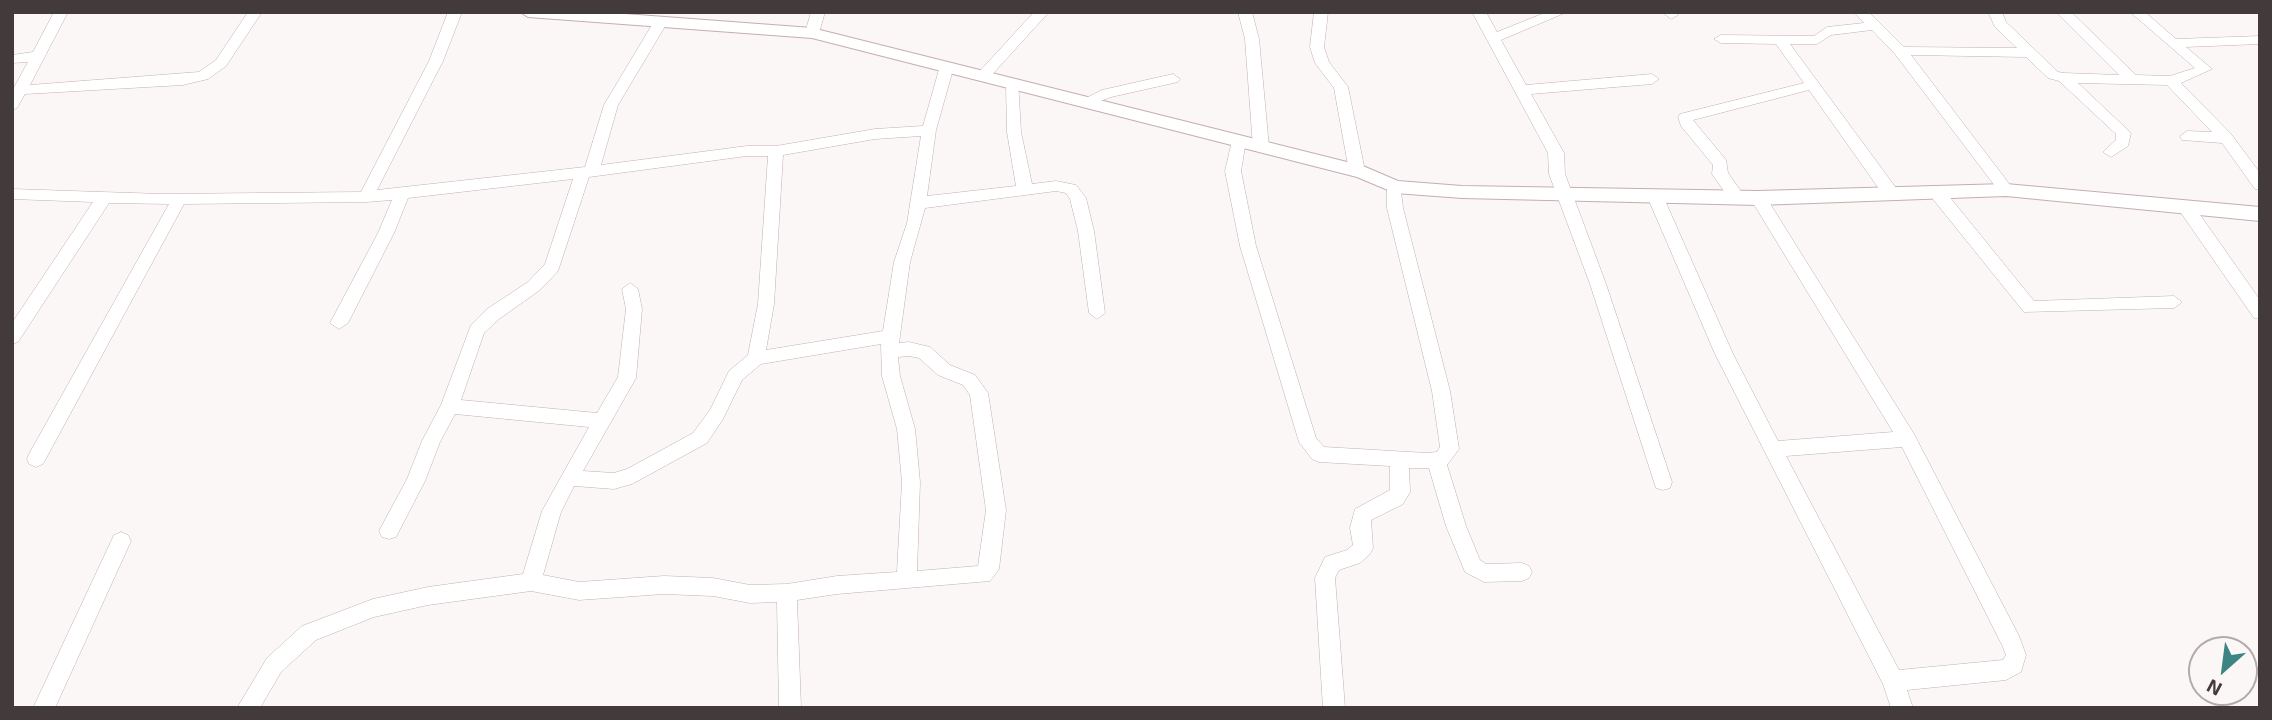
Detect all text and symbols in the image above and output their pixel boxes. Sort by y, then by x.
north arrow [2188,636,2258,706]
text: N [2202,675,2225,702]

